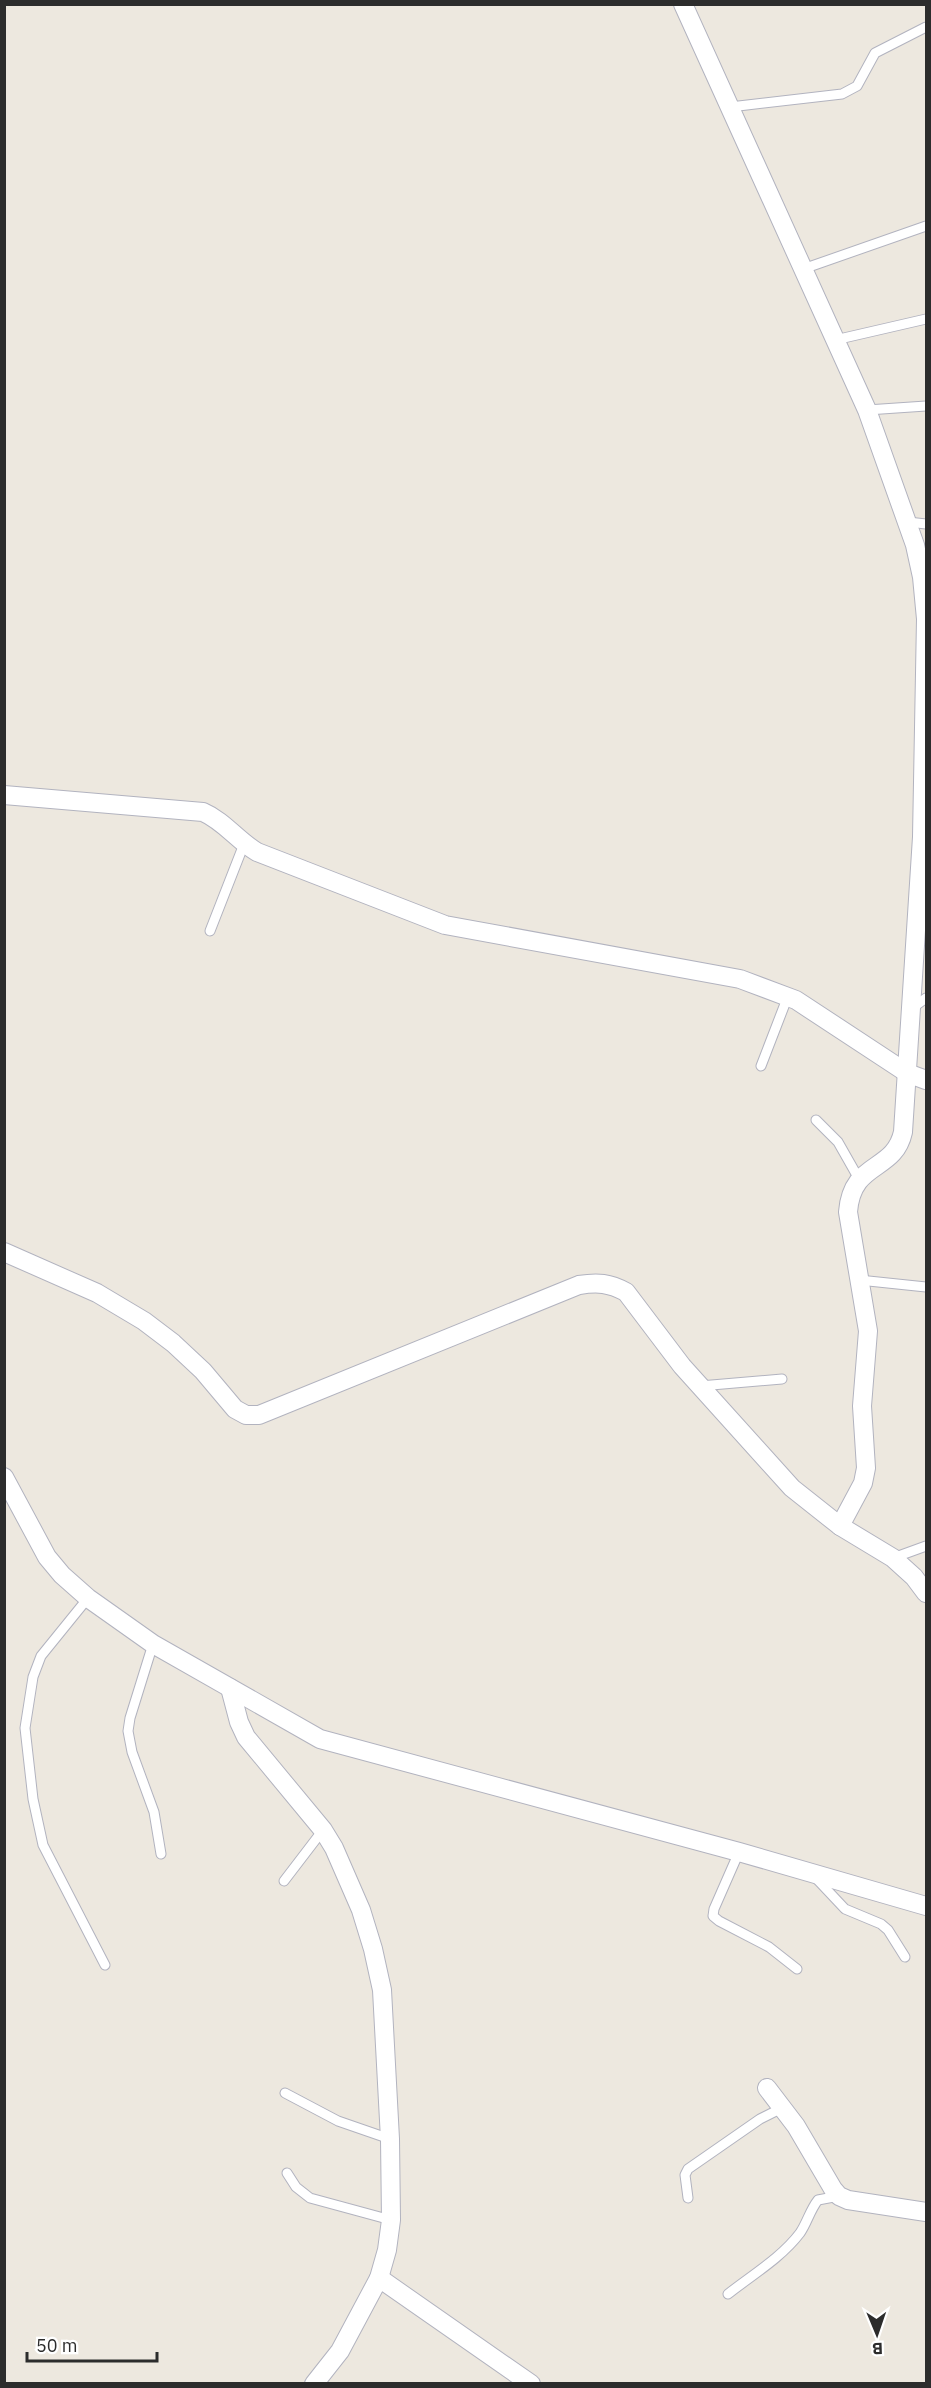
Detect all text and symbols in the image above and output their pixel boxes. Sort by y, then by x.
north arrow [847,2304,907,2364]
scale bar [27,2325,158,2363]
text: 50 m [36,2334,78,2357]
text: B [872,2339,883,2359]

